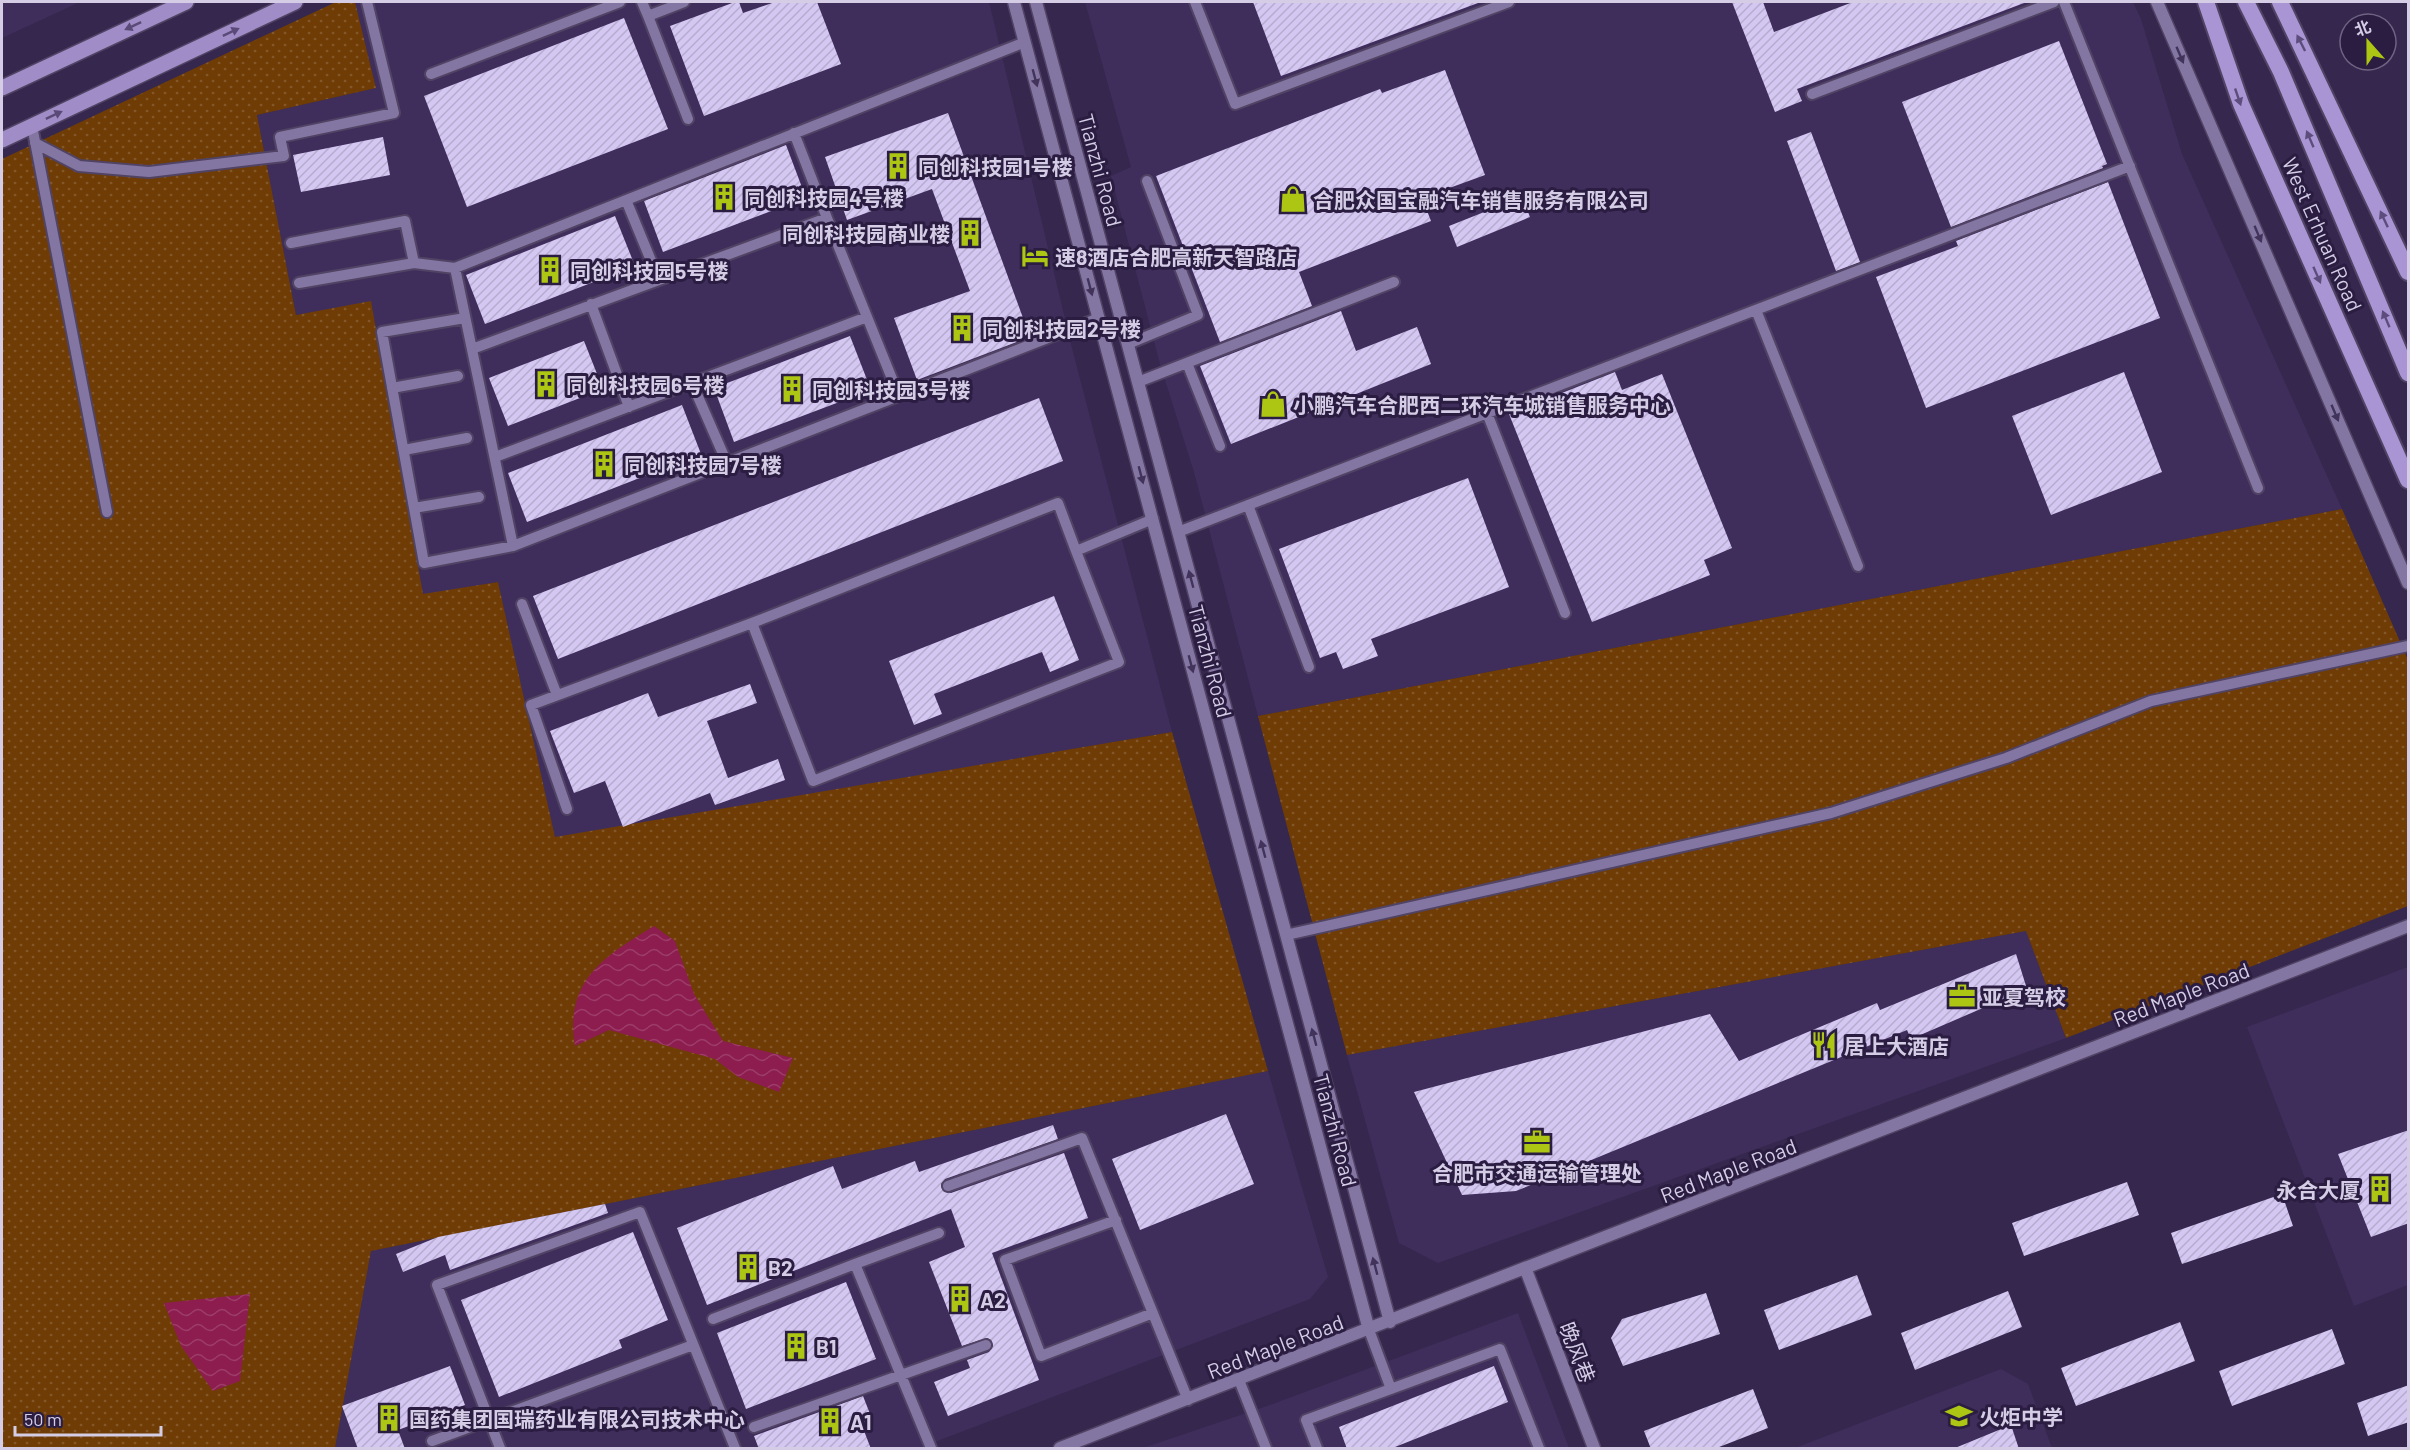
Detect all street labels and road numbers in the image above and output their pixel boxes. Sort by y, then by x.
street label: Tianzhi Road [1074,111,1128,229]
street label: West Erhuan Road [2278,153,2368,315]
street label: Tianzhi Road [1184,602,1238,720]
street label: Red Maple Road [2109,957,2253,1031]
street label: Tianzhi Road [1309,1071,1363,1189]
street label: Red Maple Road [1656,1133,1800,1207]
street label: Red Maple Road [1203,1309,1347,1383]
street label: 晚风巷 [1555,1318,1601,1386]

